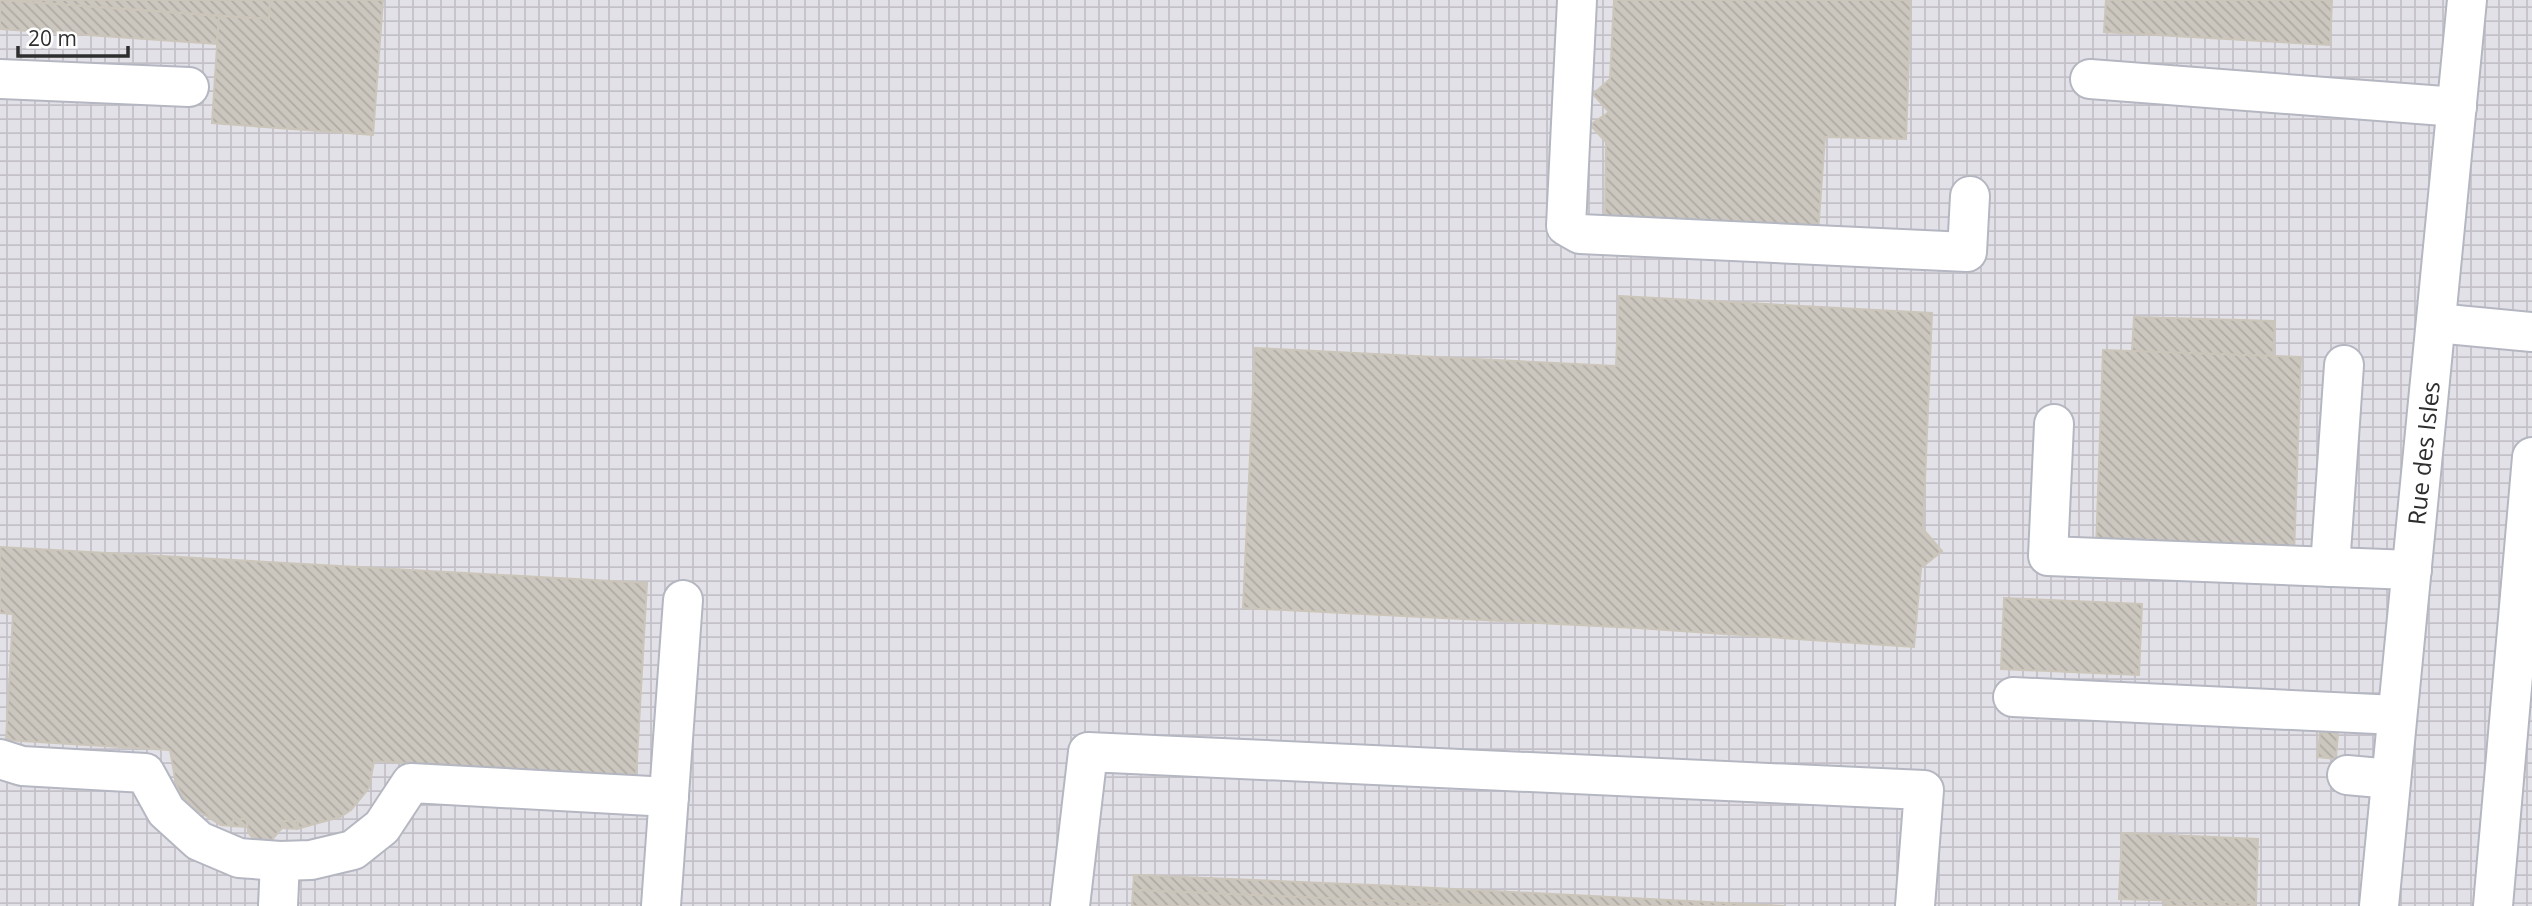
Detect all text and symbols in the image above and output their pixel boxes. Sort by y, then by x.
scale bar [18,14,128,58]
text: 20 m [28,24,77,52]
street label: Rue des Isles [2399,380,2447,526]

